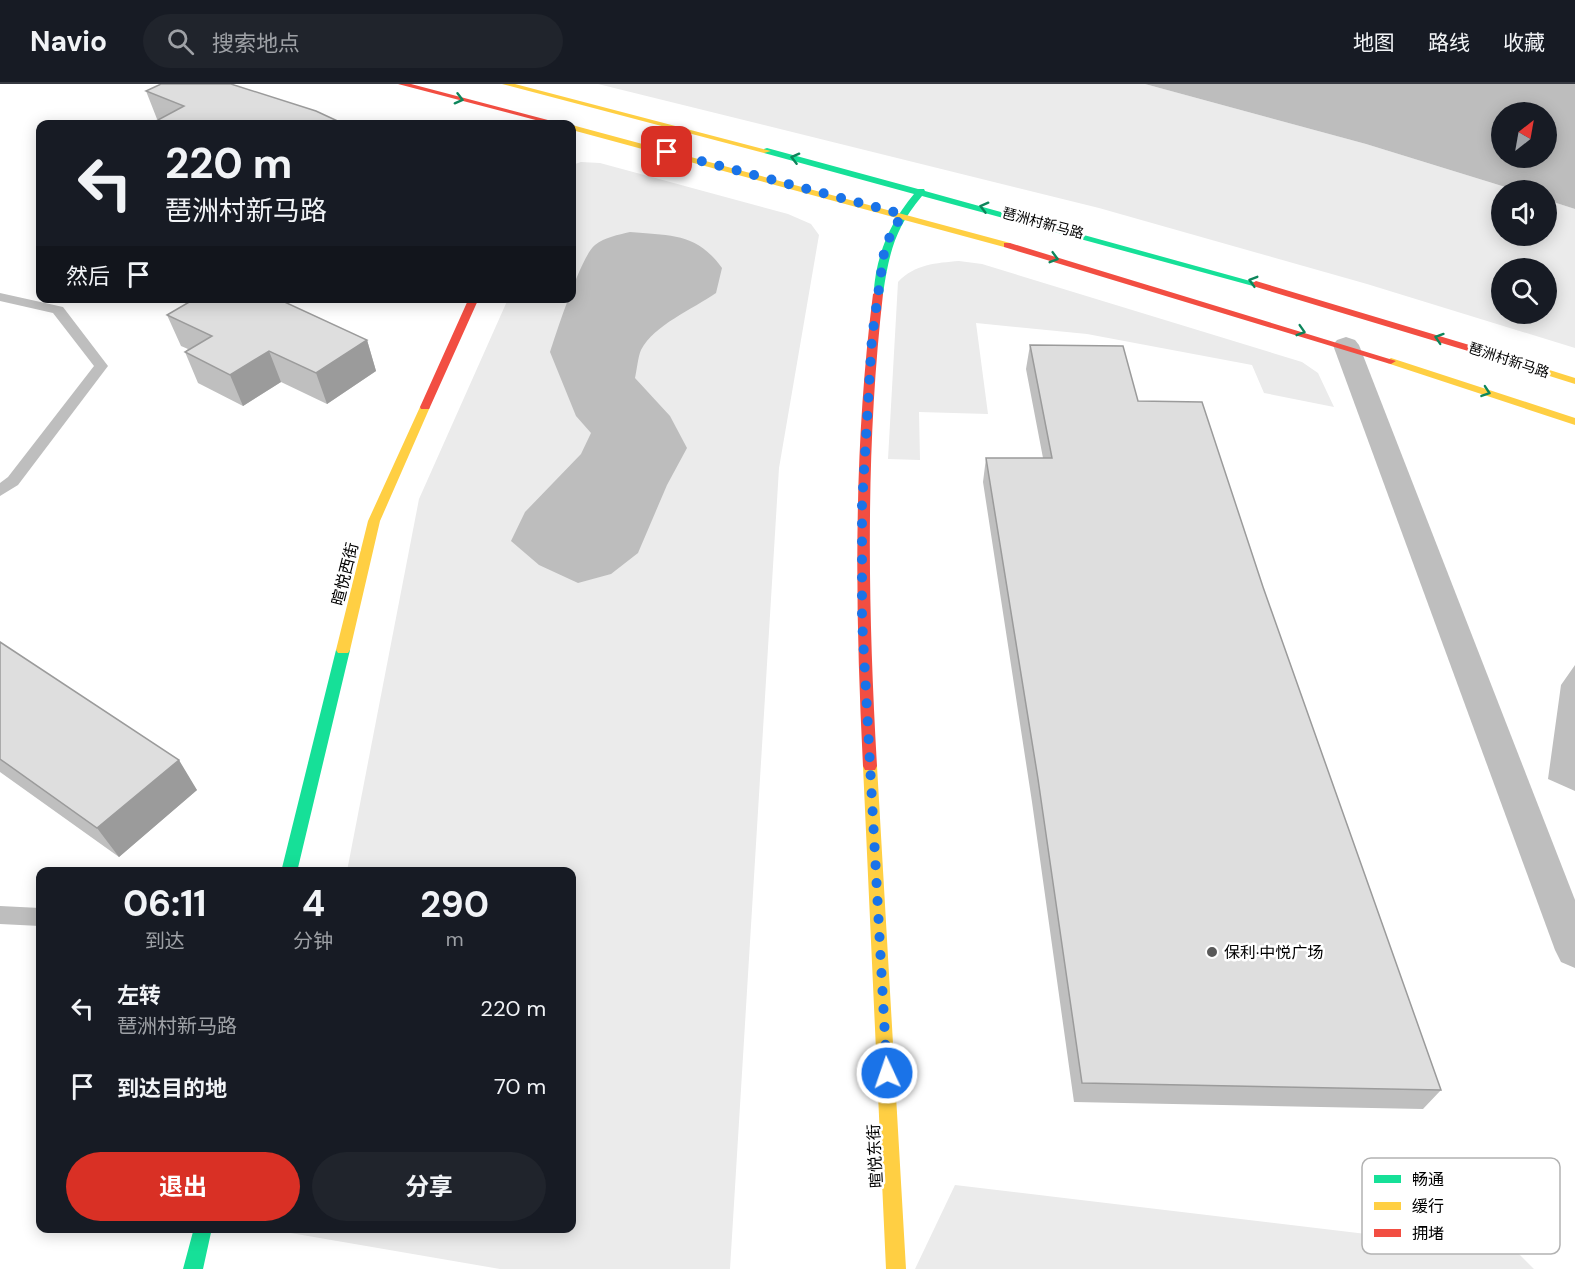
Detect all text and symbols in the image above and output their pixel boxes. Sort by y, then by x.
search box [143,14,563,68]
text: Navio [30,23,107,60]
icon: search [164,25,197,58]
text: 搜索地点 [212,29,300,58]
text: 地图 [1353,29,1395,57]
text: 路线 [1428,29,1470,57]
text: 收藏 [1503,29,1545,57]
one-way arrow [454,91,464,104]
north arrow [1491,102,1557,168]
map controls [1491,102,1557,324]
pin [641,126,692,177]
icon: arrive [650,135,683,168]
text: 220 m [165,136,292,191]
icon: left [66,144,144,222]
one-way arrow [790,153,800,166]
button: sound [1491,180,1557,246]
text: 琶洲村新马路 [165,193,327,228]
one-way arrow [979,202,989,215]
street label: 琶洲村新马路 [1000,203,1086,243]
one-way arrow [1049,250,1059,263]
icon: arrive [122,258,155,291]
button: search [1491,258,1557,324]
text: 然后 [66,262,110,291]
one-way arrow [1248,276,1259,288]
one-way arrow [1295,324,1306,336]
one-way arrow [1434,333,1445,345]
street label: 琶洲村新马路 [1466,338,1552,382]
one-way arrow [1480,385,1491,397]
street label: 暄悦西街 [327,540,363,608]
text: 06:11 [123,880,206,927]
text: 4 [302,880,325,927]
text: 290 [420,881,489,928]
text: m [446,926,464,952]
text: 到达 [145,928,185,954]
text: 分钟 [293,928,333,954]
place label: 保利·中悦广场 [1224,942,1323,963]
marker: 保利·中悦广场 [1205,945,1219,959]
text: 左转 [117,981,161,1010]
icon: left [66,992,99,1025]
text: 220 m [480,994,546,1023]
text: 琶洲村新马路 [117,1013,237,1039]
position arrow [855,1041,919,1105]
icon: arrive [66,1070,99,1103]
text: 70 m [494,1072,546,1101]
text: 到达目的地 [117,1074,227,1103]
street label: 暄悦东街 [863,1123,887,1189]
button: 退出 [66,1152,300,1221]
button: 分享 [312,1152,546,1221]
legend [1362,1158,1560,1254]
text: 畅通 [1412,1169,1444,1190]
text: 缓行 [1412,1196,1444,1217]
text: 拥堵 [1412,1223,1444,1244]

